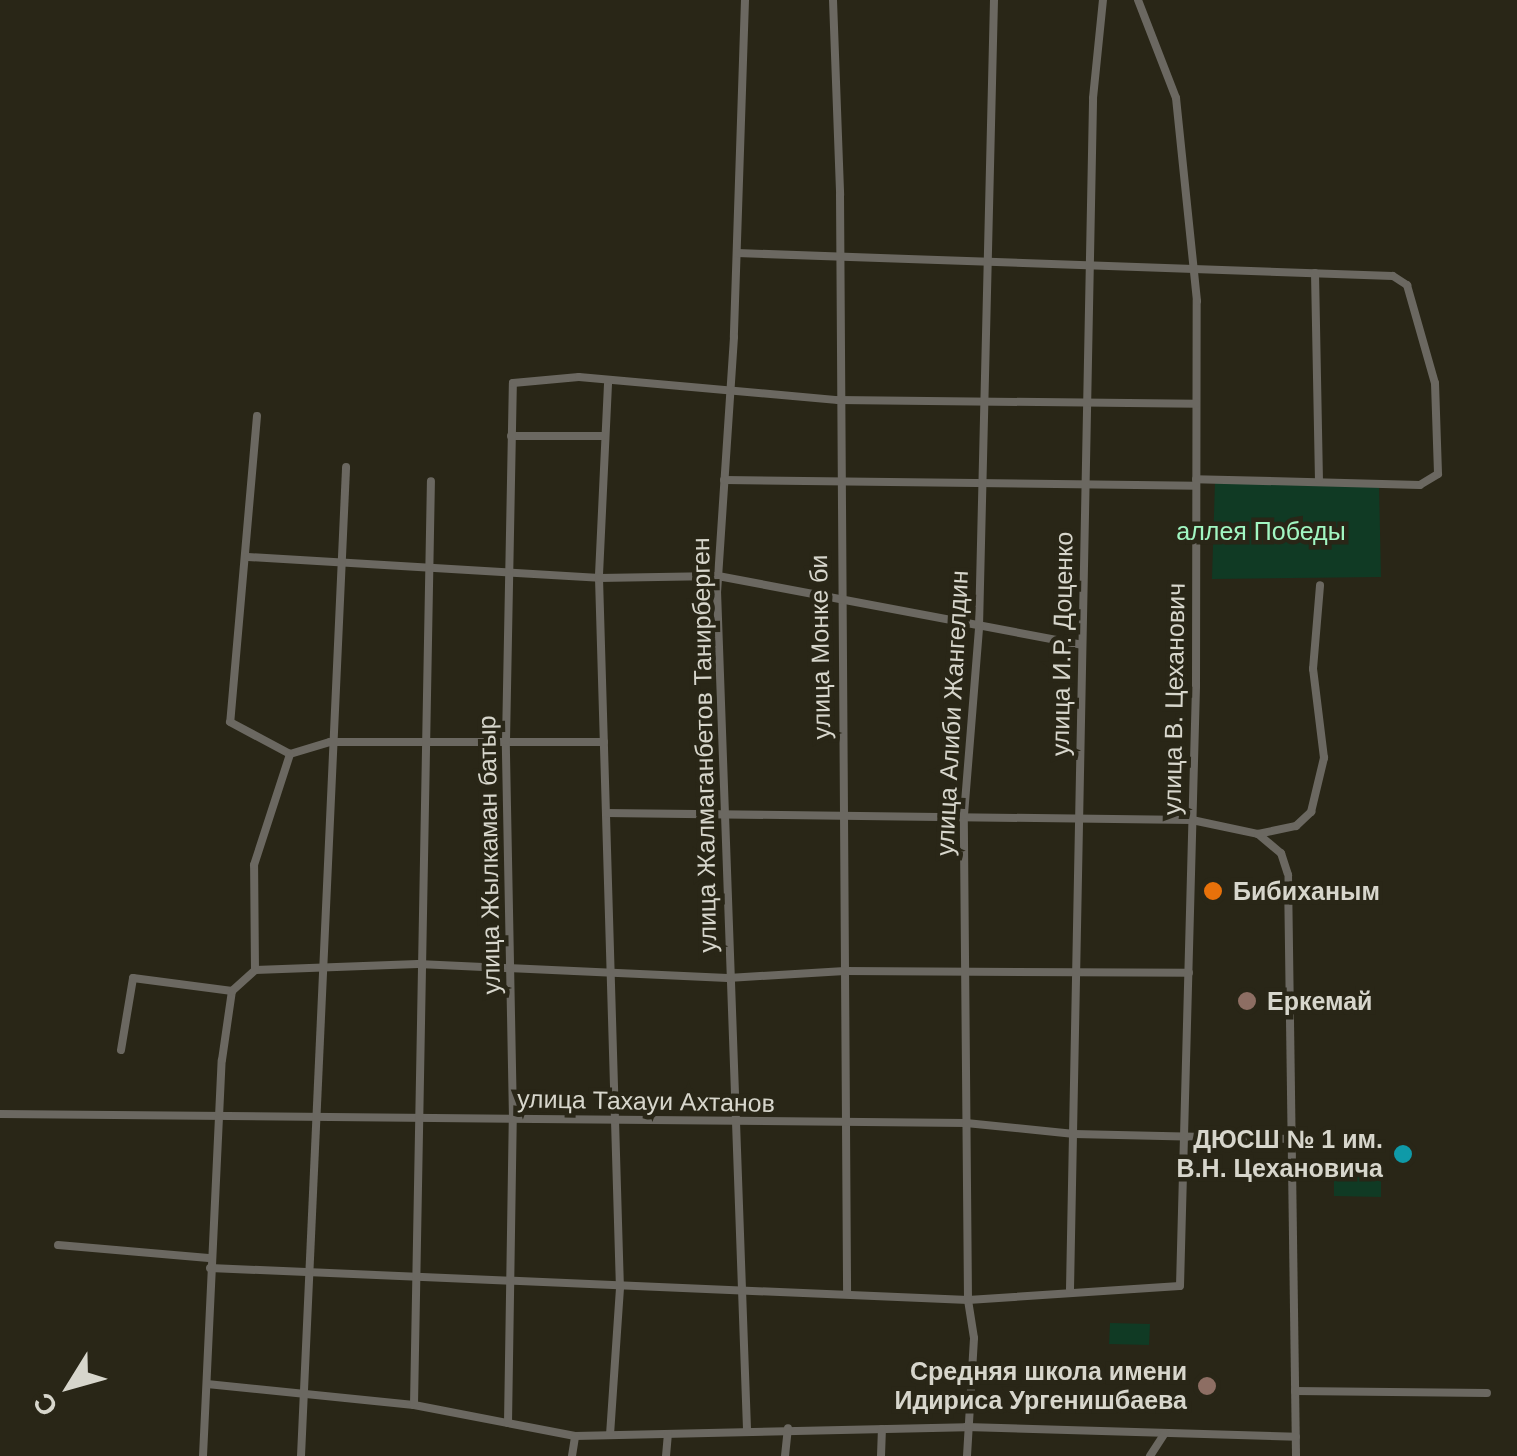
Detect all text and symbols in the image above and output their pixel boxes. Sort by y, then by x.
park label: аллея Победы [1176,516,1346,546]
street label: улица И.Р. Доценко [1045,532,1079,756]
street label: улица Жалмаганбетов Танирберген [685,537,723,953]
street label: улица Монке би [803,554,837,740]
street label: улица Алиби Жангелдин [930,570,974,856]
street label: улица В. Цеханович [1157,583,1191,815]
street label: улица Жылкаман батыр [472,715,506,995]
place label: Бибиханым [1233,876,1380,906]
marker: Бибиханым [1202,880,1224,902]
place label: Еркемай [1267,986,1372,1016]
marker: Еркемай [1236,990,1258,1012]
street label: улица Тахауи Ахтанов [517,1084,775,1118]
place label: ДЮСШ № 1 им. В.Н. Цехановича [1177,1125,1383,1184]
marker: ДЮСШ № 1 им. В.Н. Цехановича [1392,1143,1414,1165]
north arrow [20,1336,120,1436]
place label: Средняя школа имени Идириса Ургенишбаева [894,1357,1187,1416]
marker: Средняя школа имени Идириса Ургенишбаева [1196,1375,1218,1397]
text: С [27,1387,64,1422]

